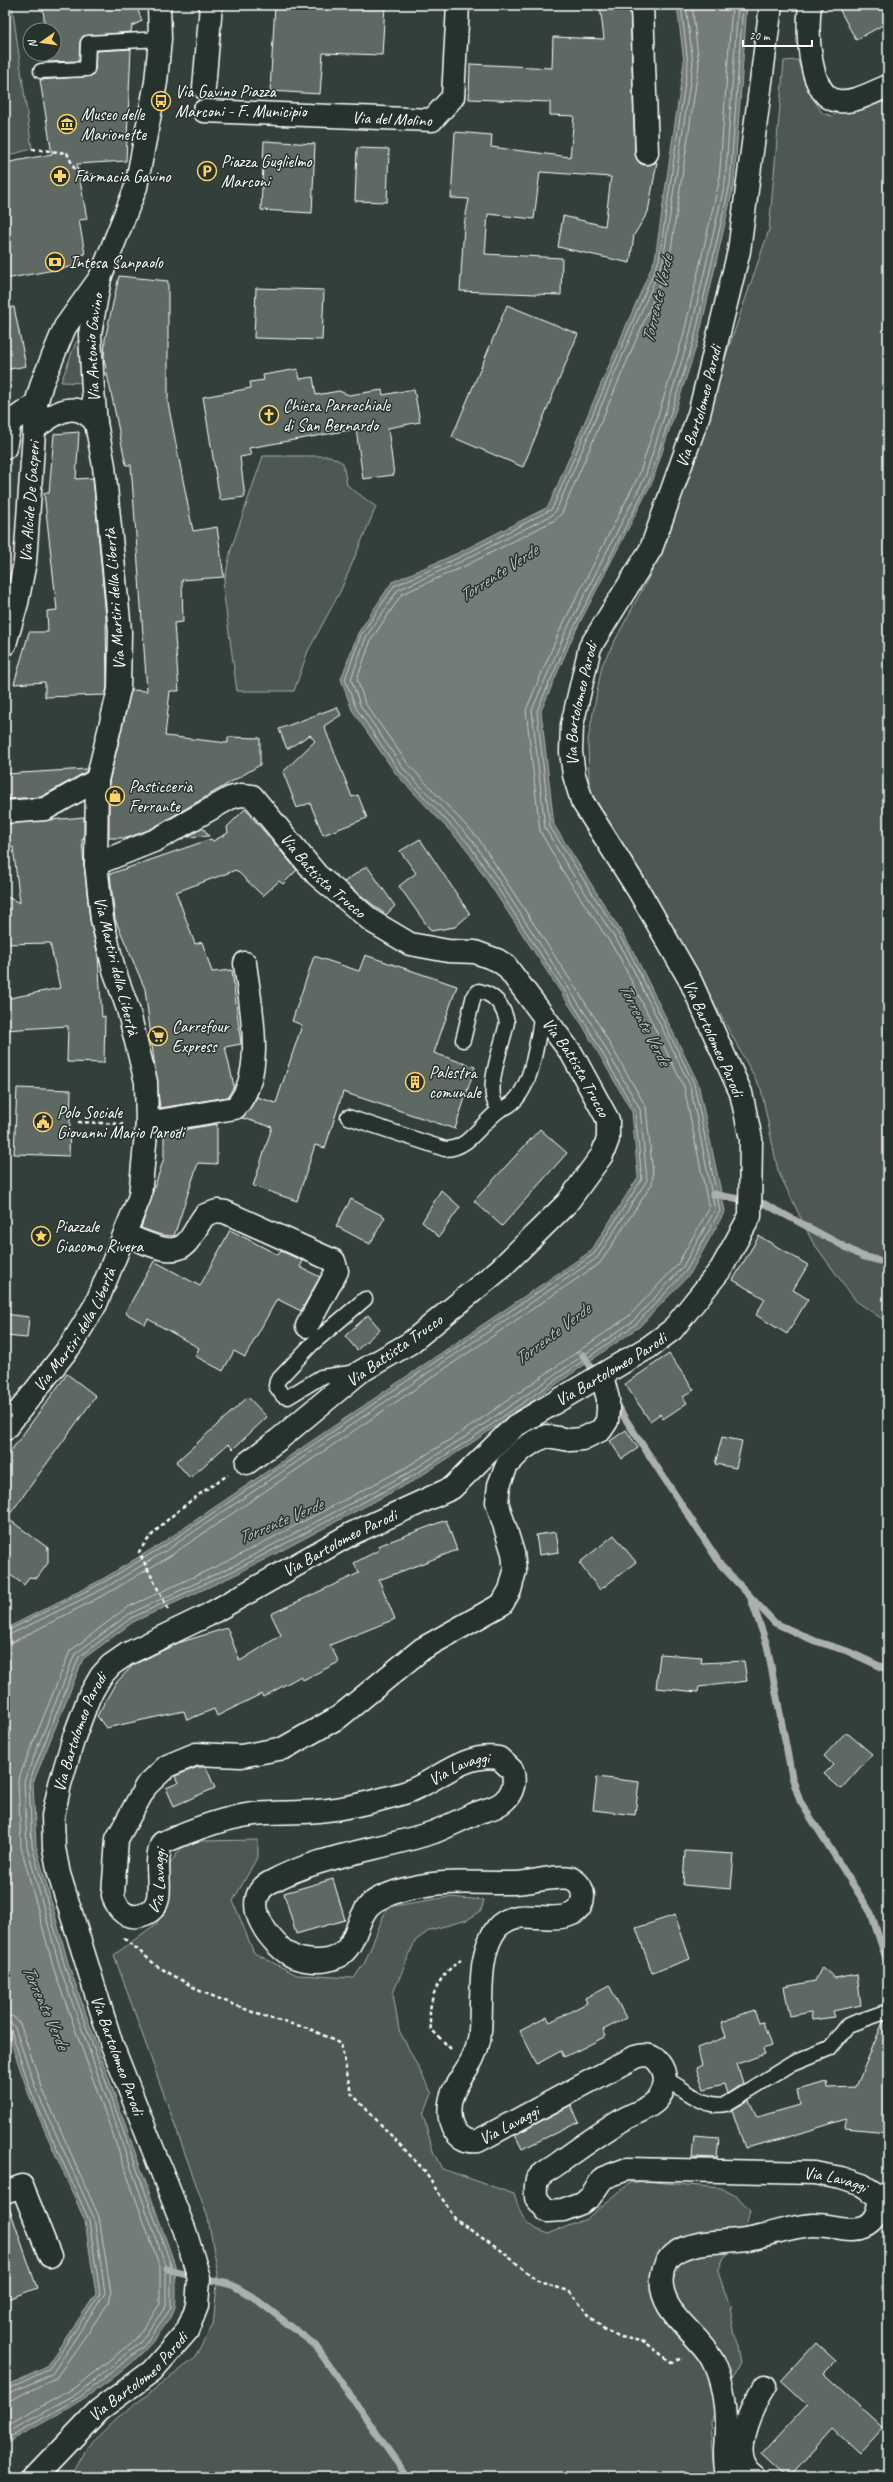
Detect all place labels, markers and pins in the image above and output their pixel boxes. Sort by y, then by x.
place label: Via Gavino Piazza Marconi - F. Municipio [175,81,308,122]
bus stop icon: Via Gavino Piazza Marconi - F. Municipio [150,90,172,112]
place label: Museo delle Marionette [81,104,147,145]
museum icon: Museo delle Marionette [56,113,78,135]
place label: Piazza Guglielmo Marconi [221,151,312,192]
parking icon: Piazza Guglielmo Marconi [196,160,218,182]
pharmacy icon: Farmacia Gavino [49,165,71,187]
place label: Farmacia Gavino [74,166,172,187]
bank icon: Intesa Sanpaolo [44,251,66,273]
place label: Intesa Sanpaolo [69,252,164,273]
place label: Chiesa Parrochiale di San Bernardo [283,395,392,436]
church icon: Chiesa Parrochiale di San Bernardo [258,404,280,426]
place label: Pasticceria Ferrante [129,776,193,817]
shop icon: Pasticceria Ferrante [104,785,126,807]
place label: Carrefour Express [172,1016,230,1057]
supermarket icon: Carrefour Express [147,1025,169,1047]
place label: Palestra comunale [429,1062,482,1103]
building icon: Palestra comunale [404,1071,426,1093]
place label: Polo Sociale Giovanni Mario Parodi [57,1102,186,1143]
public building icon: Polo Sociale Giovanni Mario Parodi [32,1111,54,1133]
place label: Piazzale Giacomo Rivera [55,1216,144,1257]
place icon: Piazzale Giacomo Rivera [30,1225,52,1247]

